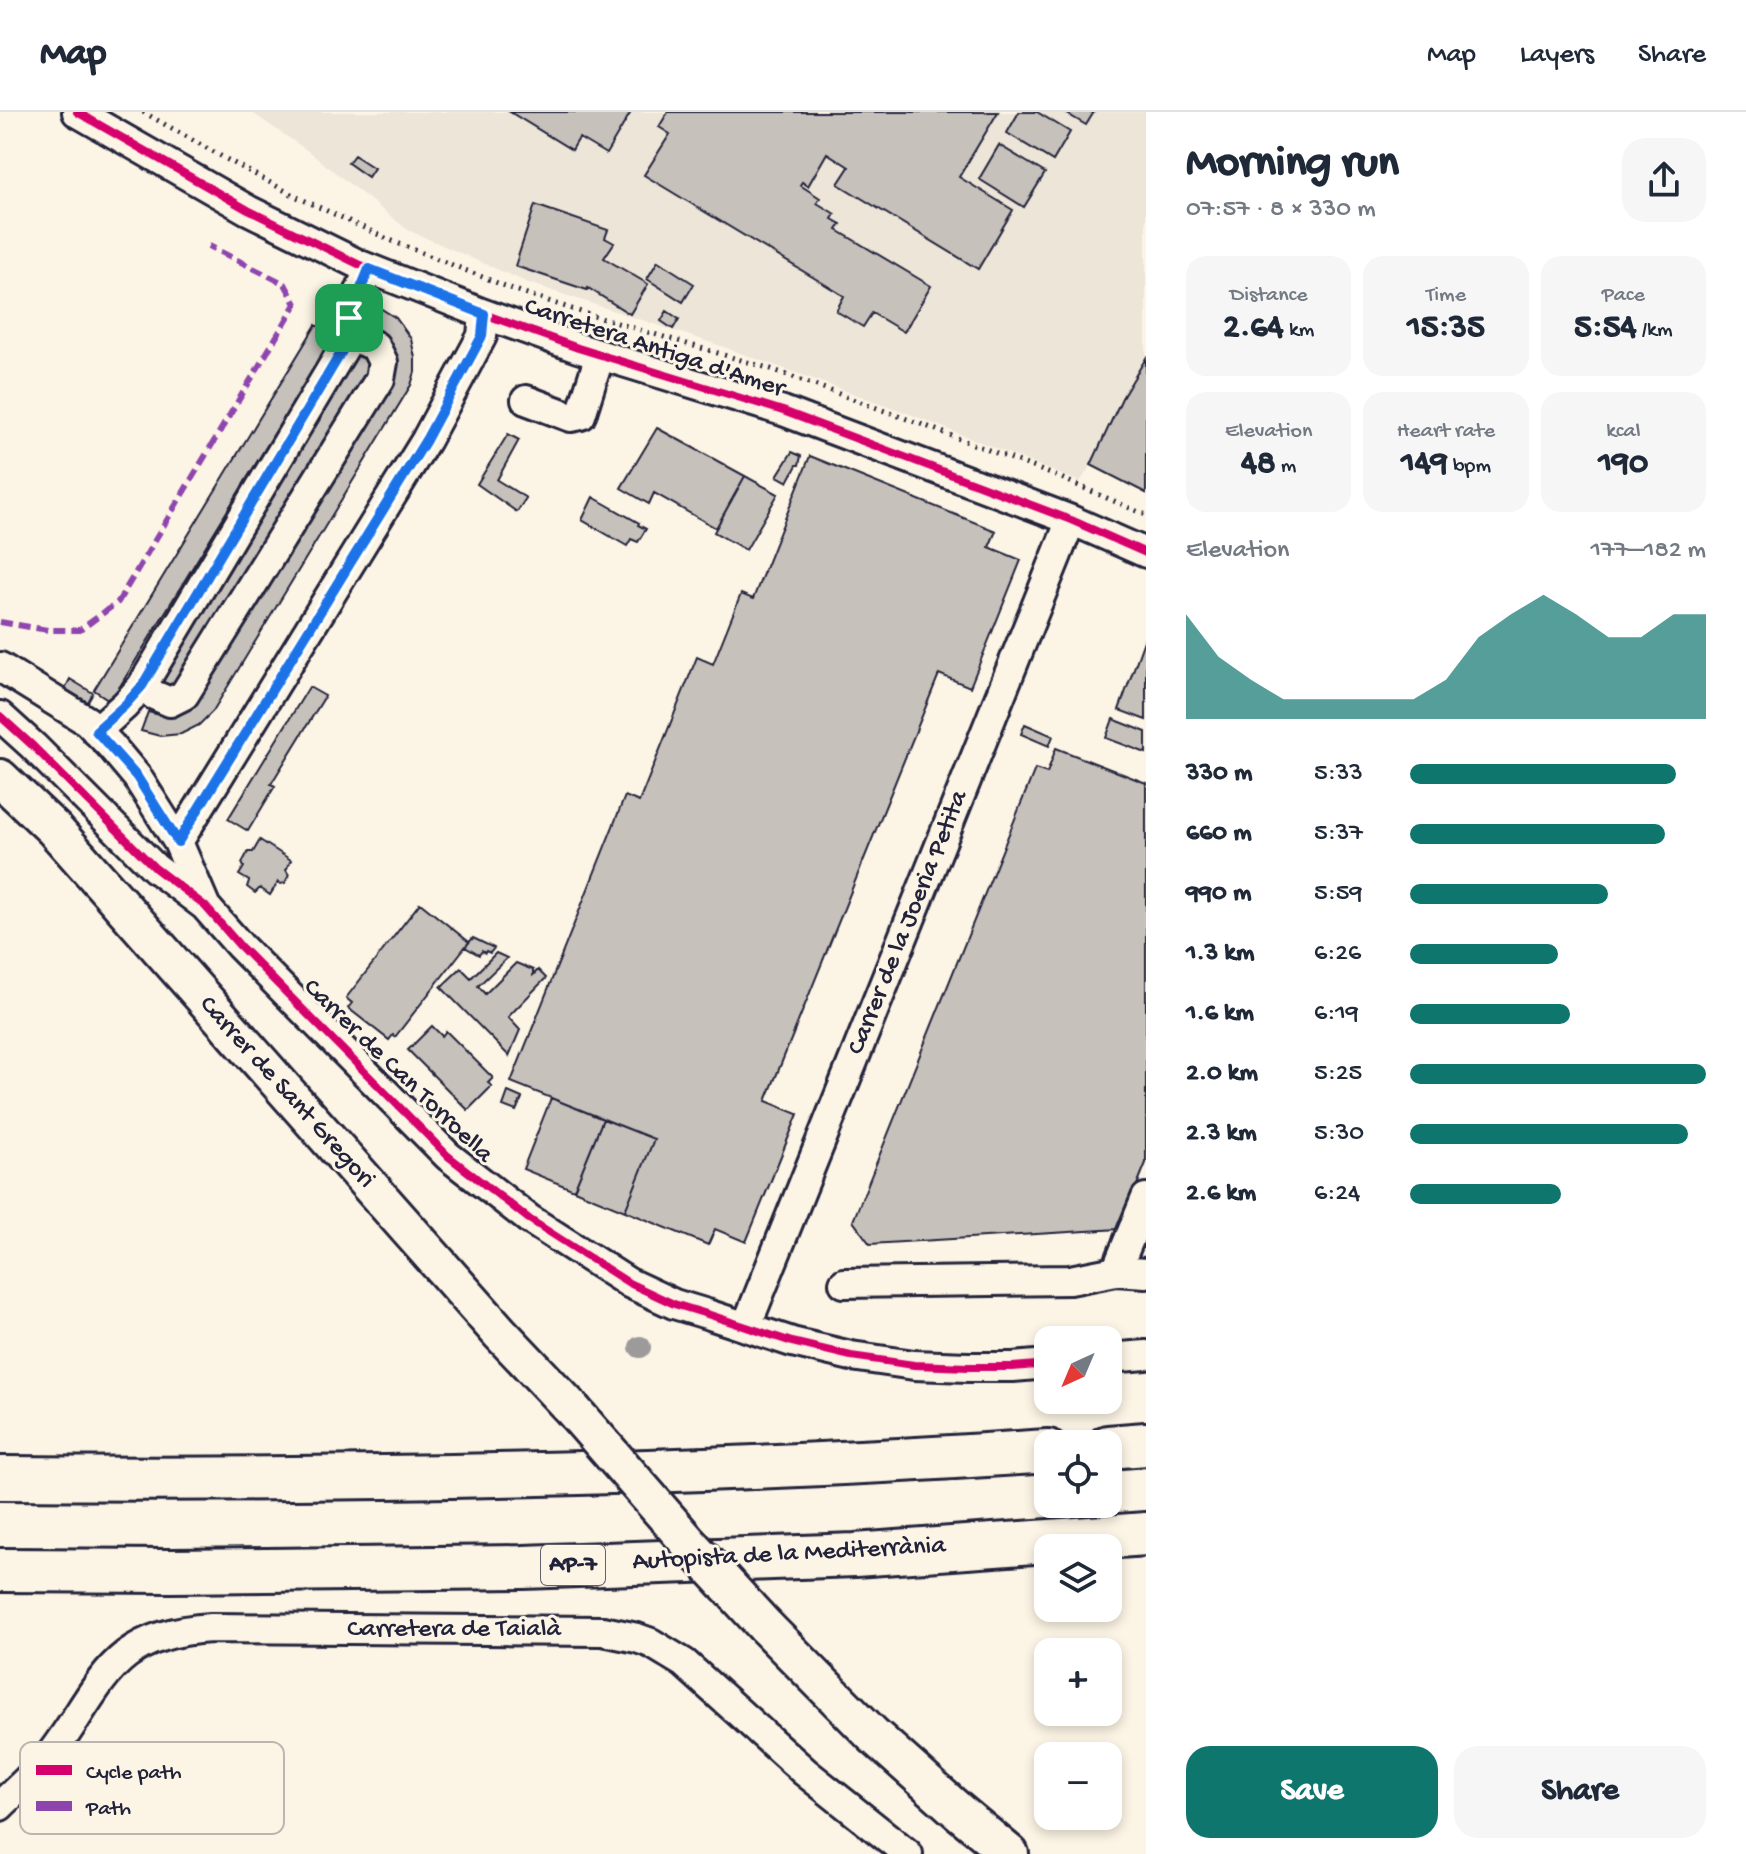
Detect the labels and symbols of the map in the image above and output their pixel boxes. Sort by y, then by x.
pin [315,284,383,352]
street label: Carretera Antiga d'Amer [520,292,791,407]
street label: Carrer de la Joeria Petita [842,785,977,1060]
street label: Carrer de Can Torroella [295,973,500,1172]
street label: Carrer de Sant Gregori [191,990,381,1196]
north arrow [1034,1326,1122,1414]
street label: Autopista de la Mediterrània [632,1531,948,1579]
road number: AP-7 [541,1545,605,1585]
street label: Carretera de Taialà [347,1615,562,1646]
legend [20,1742,284,1834]
text: Cycle path [86,1761,182,1787]
text: Path [85,1797,131,1823]

